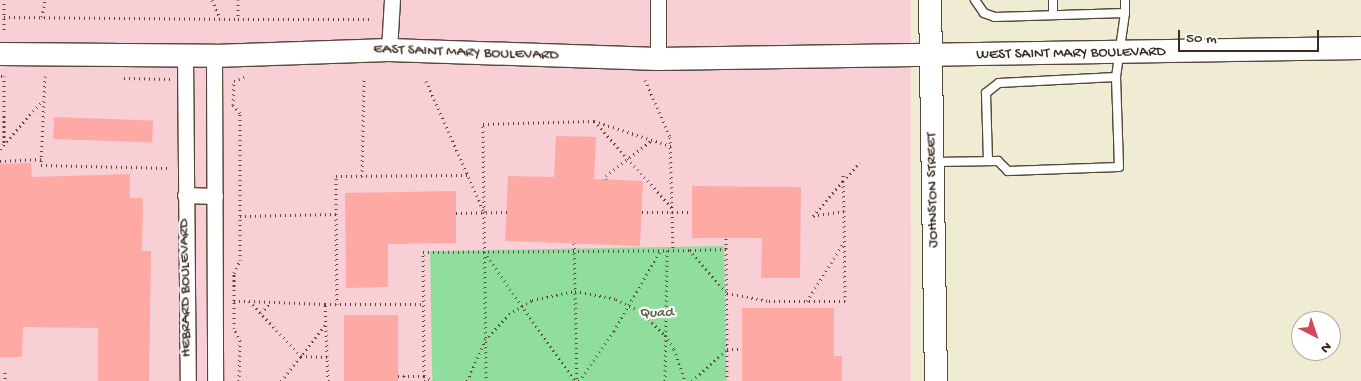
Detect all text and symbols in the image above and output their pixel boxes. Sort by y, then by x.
scale bar [1181,20,1322,52]
text: 50 m [1186,30,1217,48]
street label: EAST SAINT MARY BOULEVARD [373,41,559,65]
street label: WEST SAINT MARY BOULEVARD [976,43,1166,65]
street label: JOHNSTON STREET [923,132,943,248]
street label: HEBRARD BOULEVARD [176,219,196,357]
park label: Quad [640,305,674,323]
north arrow [1291,311,1341,361]
text: N [1316,338,1335,356]

